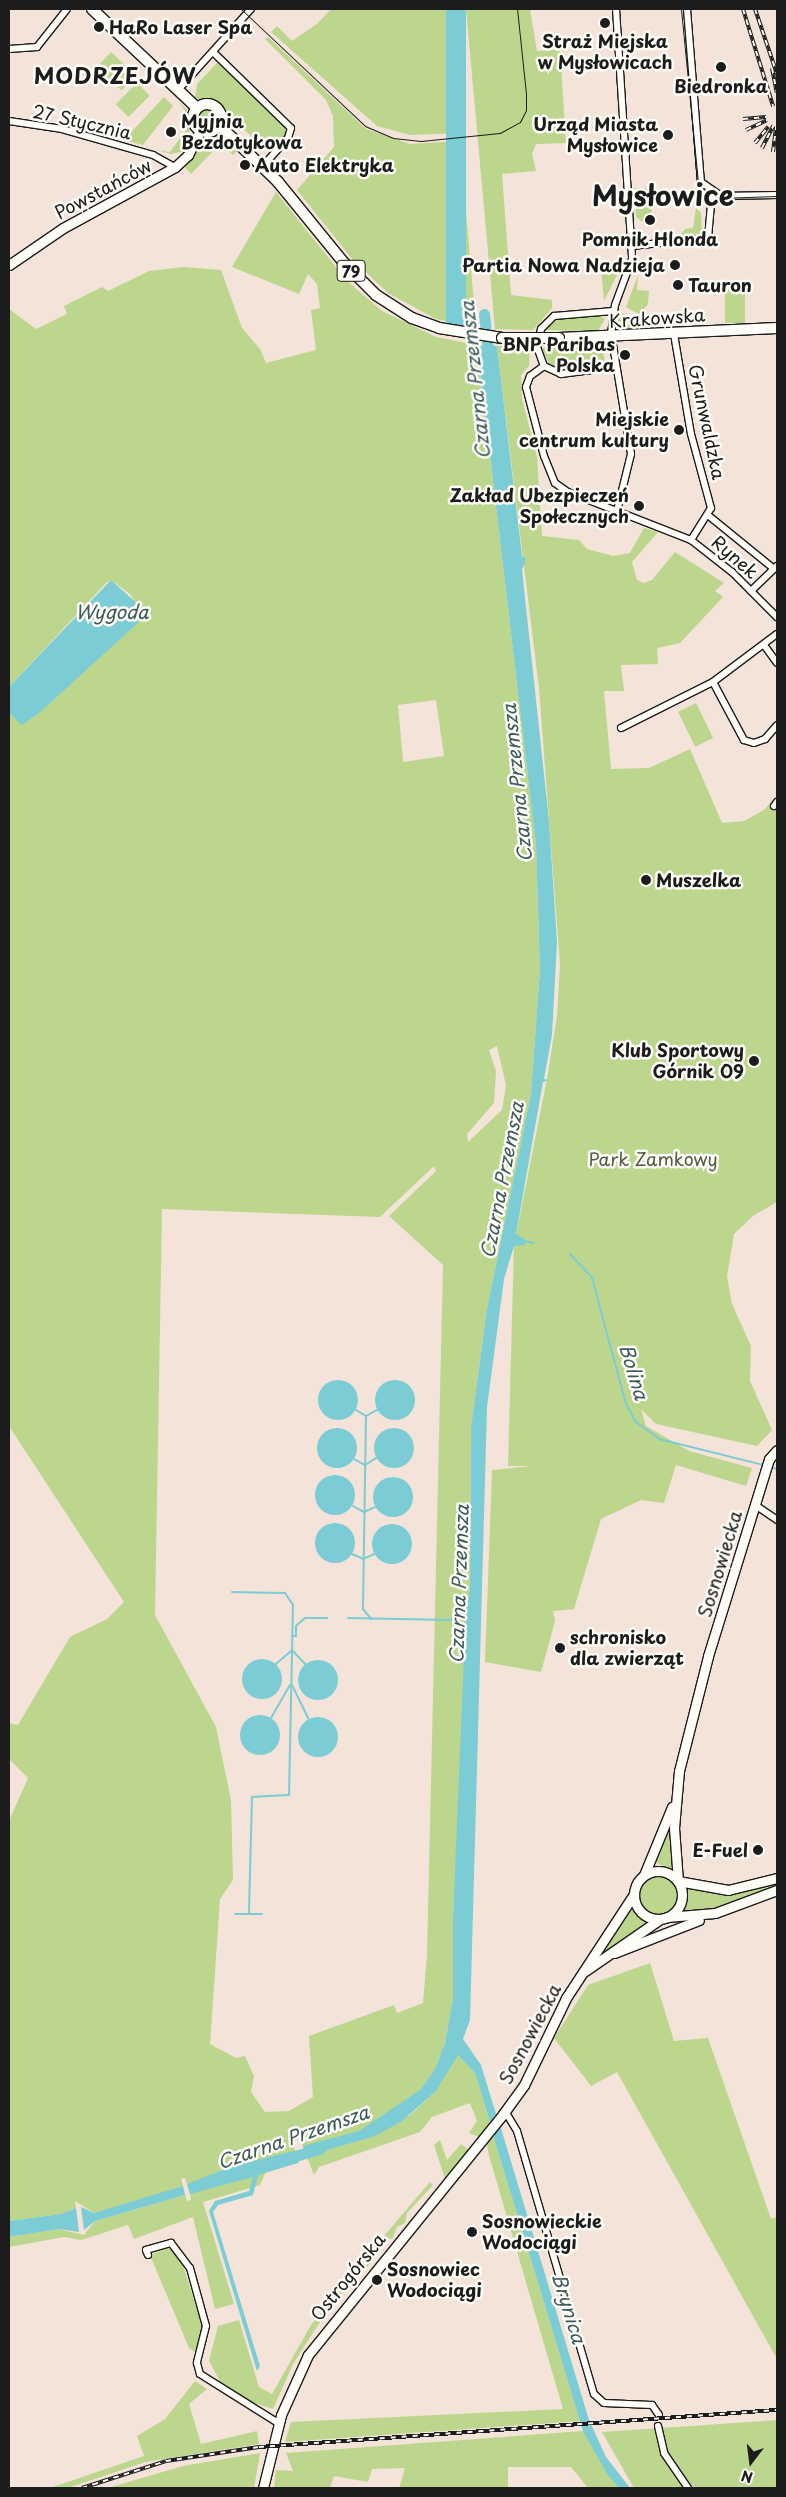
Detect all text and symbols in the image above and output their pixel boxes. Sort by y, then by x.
place label: HaRo Laser Spa [109,16,254,38]
marker: Straż Miejska w Mysłowicach [599,17,611,29]
marker: HaRo Laser Spa [93,21,105,33]
place label: Straż Miejska w Mysłowicach [537,31,673,74]
marker: Biedronka [715,61,727,73]
district label: MODRZEJÓW [34,62,196,88]
place label: Biedronka [674,75,768,97]
street label: 27 Stycznia [30,100,134,144]
place label: Myjnia Bezdotykowa [181,111,303,154]
place label: Urząd Miasta Mysłowice [533,114,658,156]
marker: Myjnia Bezdotykowa [165,126,177,138]
marker: Urząd Miasta Mysłowice [662,129,674,141]
place label: Auto Elektryka [255,154,394,176]
street label: Powstańców [51,155,155,223]
marker: Auto Elektryka [239,159,251,171]
district label: Mysłowice [592,178,734,212]
marker: Pomnik Hlonda [644,214,656,226]
place label: Pomnik Hlonda [581,228,719,250]
place label: Partia Nowa Nadzieja [461,254,665,276]
road number: 79 [336,258,366,284]
marker: Partia Nowa Nadzieja [669,259,681,271]
place label: Tauron [688,274,752,296]
marker: Tauron [672,279,684,291]
water label: Czarna Przemsza [455,300,495,460]
street label: Krakowska [608,304,706,332]
place label: BNP Paribas Polska [502,334,615,376]
marker: BNP Paribas Polska [619,349,631,361]
street label: Grunwaldzka [684,362,730,482]
place label: Miejskie centrum kultury [519,409,669,452]
marker: Miejskie centrum kultury [673,424,685,436]
place label: Zakład Ubezpieczeń Społecznych [449,485,629,528]
marker: Zakład Ubezpieczeń Społecznych [633,500,645,512]
street label: Rynek [707,531,763,583]
water label: Wygoda [75,601,149,623]
water label: Czarna Przemsza [497,703,537,863]
place label: Muszelka [656,869,741,891]
marker: Muszelka [640,874,652,886]
place label: Klub Sportowy Górnik 09 [611,1040,744,1082]
marker: Klub Sportowy Górnik 09 [748,1055,760,1067]
water label: Czarna Przemsza [476,1100,528,1260]
park label: Park Zamkowy [589,1148,717,1170]
water label: Bolina [615,1341,653,1403]
water label: Czarna Przemsza [445,1504,473,1664]
street label: Sosnowiecka [694,1508,746,1620]
place label: schronisko dla zwierząt [570,1627,684,1670]
marker: schronisko dla zwierząt [554,1642,566,1654]
place label: E-Fuel [692,1839,748,1861]
marker: E-Fuel [752,1844,764,1856]
street label: Sosnowiecka [495,1980,565,2088]
water label: Czarna Przemsza [214,2100,372,2174]
place label: Sosnowieckie Wodociągi [482,2211,602,2254]
marker: Sosnowieckie Wodociągi [466,2226,478,2238]
street label: Ostrogórska [306,2229,390,2325]
place label: Sosnowiec Wodociągi [387,2259,482,2302]
water label: Brynica [547,2270,591,2346]
marker: Sosnowiec Wodociągi [371,2274,383,2286]
north arrow [726,2437,776,2487]
text: N [739,2465,755,2489]

